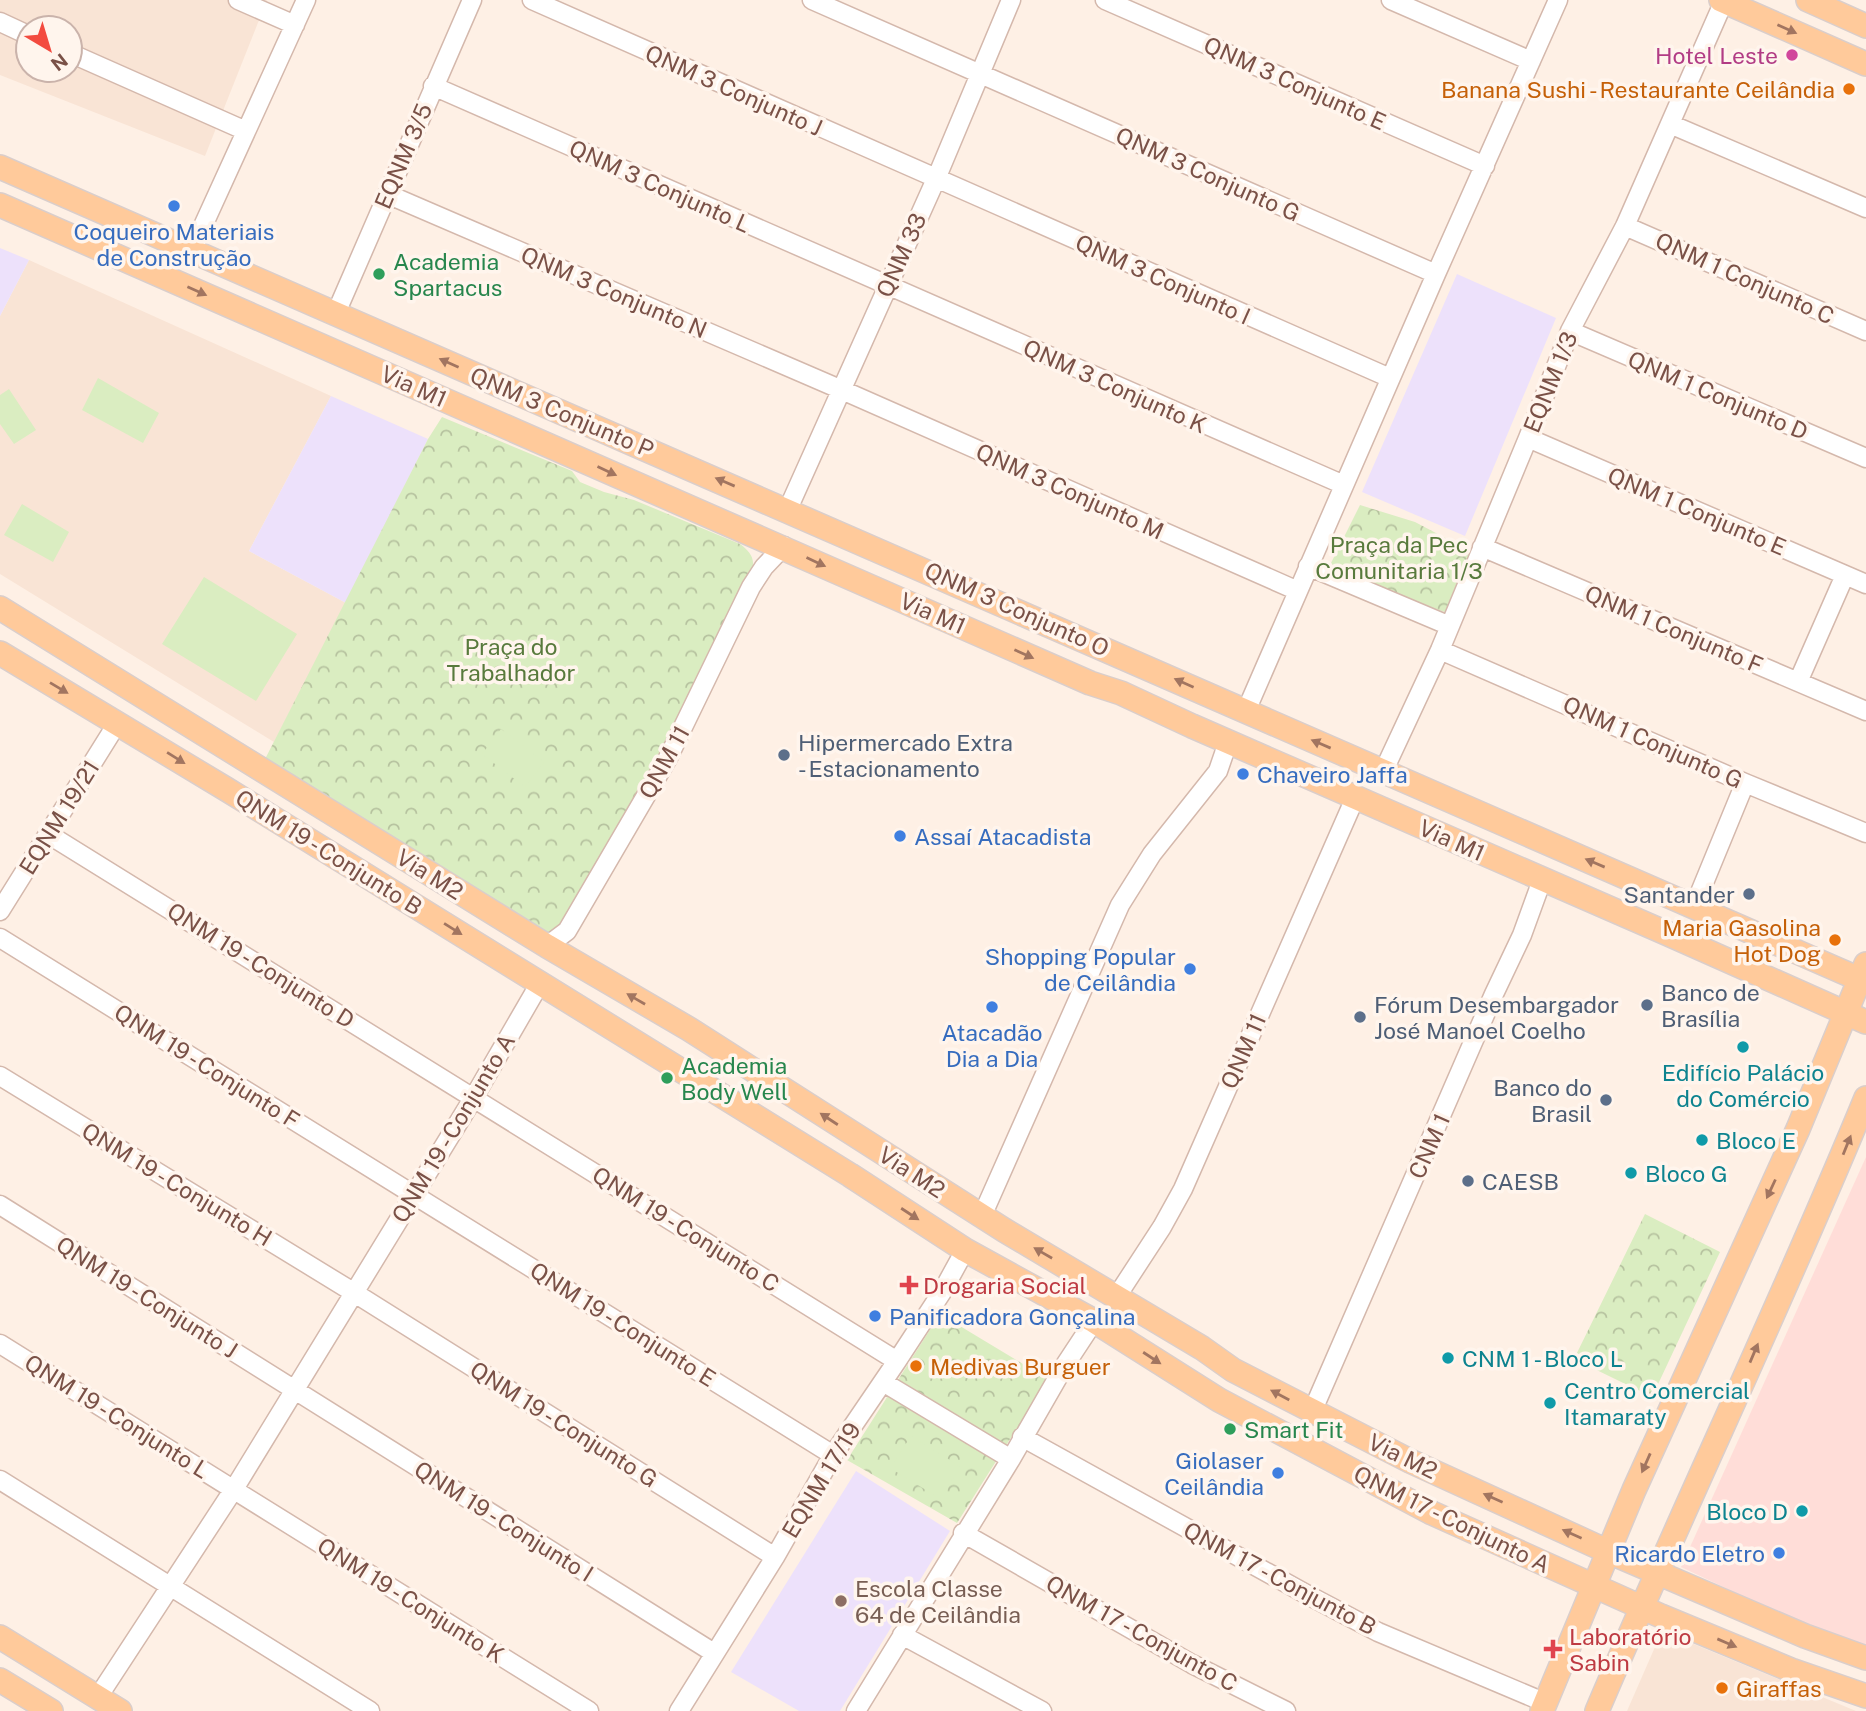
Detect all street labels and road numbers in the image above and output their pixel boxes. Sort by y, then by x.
street label: QNM 3 Conjunto E [1200,31,1390,135]
street label: QNM 3 Conjunto J [641,39,827,141]
street label: EQNM 3/5 [369,99,437,213]
street label: QNM 3 Conjunto G [1112,121,1304,227]
street label: QNM 3 Conjunto L [565,134,755,238]
street label: QNM 33 [871,209,931,301]
street label: QNM 1 Conjunto C [1651,226,1839,330]
street label: QNM 3 Conjunto I [1071,228,1255,330]
street label: QNM 3 Conjunto N [517,241,711,343]
street label: EQNM 1/3 [1518,328,1582,436]
street label: QNM 3 Conjunto K [1019,333,1211,439]
street label: QNM 1 Conjunto D [1624,345,1812,445]
street label: Via M1 [377,360,451,412]
street label: QNM 3 Conjunto P [466,361,658,463]
street label: QNM 3 Conjunto M [972,438,1168,544]
street label: QNM 1 Conjunto E [1604,461,1790,561]
street label: QNM 3 Conjunto O [921,556,1113,662]
street label: QNM 1 Conjunto F [1581,579,1767,679]
street label: Via M1 [896,587,970,639]
street label: QNM 1 Conjunto G [1559,690,1747,794]
street label: QNM 11 [633,721,695,803]
street label: EQNM 19/21 [13,755,105,879]
street label: QNM 19 - Conjunto B [231,784,427,920]
street label: Via M1 [1415,814,1489,866]
street label: Via M2 [392,843,468,905]
street label: QNM 19 - Conjunto D [163,897,359,1033]
street label: QNM 19 - Conjunto F [110,998,304,1134]
street label: QNM 11 [1215,1009,1271,1093]
street label: QNM 19 - Conjunto A [386,1029,520,1227]
street label: CNM 1 [1403,1109,1455,1183]
street label: QNM 19 - Conjunto H [77,1117,277,1251]
street label: Via M2 [874,1141,950,1203]
street label: QNM 19 - Conjunto C [588,1161,784,1297]
street label: QNM 19 - Conjunto J [52,1230,242,1364]
street label: QNM 19 - Conjunto E [525,1256,721,1392]
street label: QNM 19 - Conjunto L [20,1348,214,1484]
street label: QNM 19 - Conjunto G [465,1355,663,1493]
street label: EQNM 17/19 [776,1417,866,1543]
street label: Via M2 [1364,1428,1442,1484]
street label: QNM 19 - Conjunto I [410,1455,598,1587]
street label: QNM 17 - Conjunto A [1349,1460,1555,1578]
street label: QNM 17 - Conjunto B [1179,1516,1381,1640]
street label: QNM 19 - Conjunto K [313,1532,509,1668]
street label: QNM 17 - Conjunto C [1042,1569,1242,1697]

